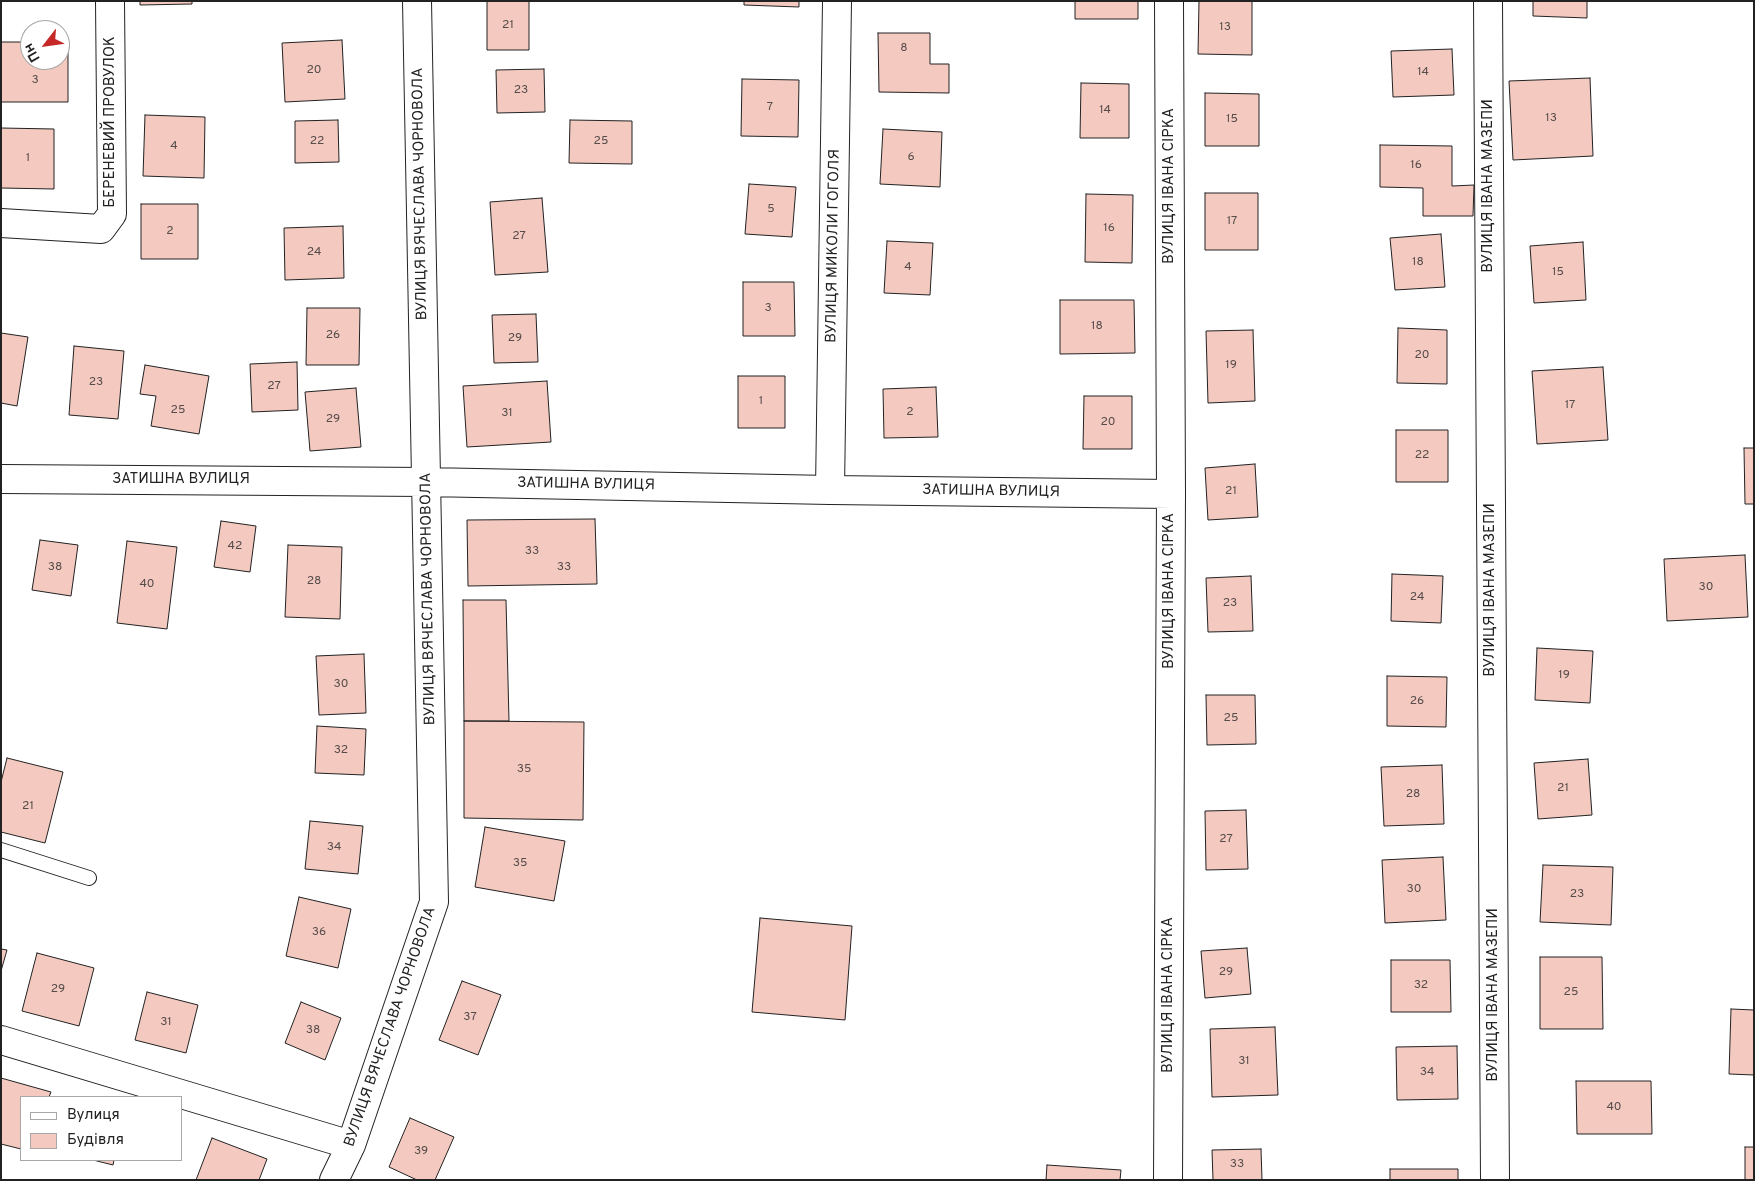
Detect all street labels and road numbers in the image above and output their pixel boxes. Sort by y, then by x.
street label: БЕРЕНЕВИЙ ПРОВУЛОК [102,36,120,208]
street label: ВУЛИЦЯ ВЯЧЕСЛАВА ЧОРНОВОЛА [410,68,432,320]
street label: ВУЛИЦЯ ІВАНА МАЗЕПИ [1480,99,1498,273]
street label: ВУЛИЦЯ ІВАНА СІРКА [1161,108,1179,264]
street label: ВУЛИЦЯ МИКОЛИ ГОГОЛЯ [823,149,845,343]
street label: ЗАТИШНА ВУЛИЦЯ [112,471,250,489]
street label: ВУЛИЦЯ ВЯЧЕСЛАВА ЧОРНОВОЛА [418,473,440,725]
street label: ЗАТИШНА ВУЛИЦЯ [517,475,655,495]
street label: ЗАТИШНА ВУЛИЦЯ [922,482,1060,502]
street label: ВУЛИЦЯ ІВАНА МАЗЕПИ [1482,503,1500,677]
street label: ВУЛИЦЯ ІВАНА СІРКА [1161,513,1179,669]
street label: ВУЛИЦЯ ВЯЧЕСЛАВА ЧОРНОВОЛА [341,905,441,1149]
street label: ВУЛИЦЯ ІВАНА МАЗЕПИ [1485,908,1503,1082]
street label: ВУЛИЦЯ ІВАНА СІРКА [1160,917,1178,1073]

